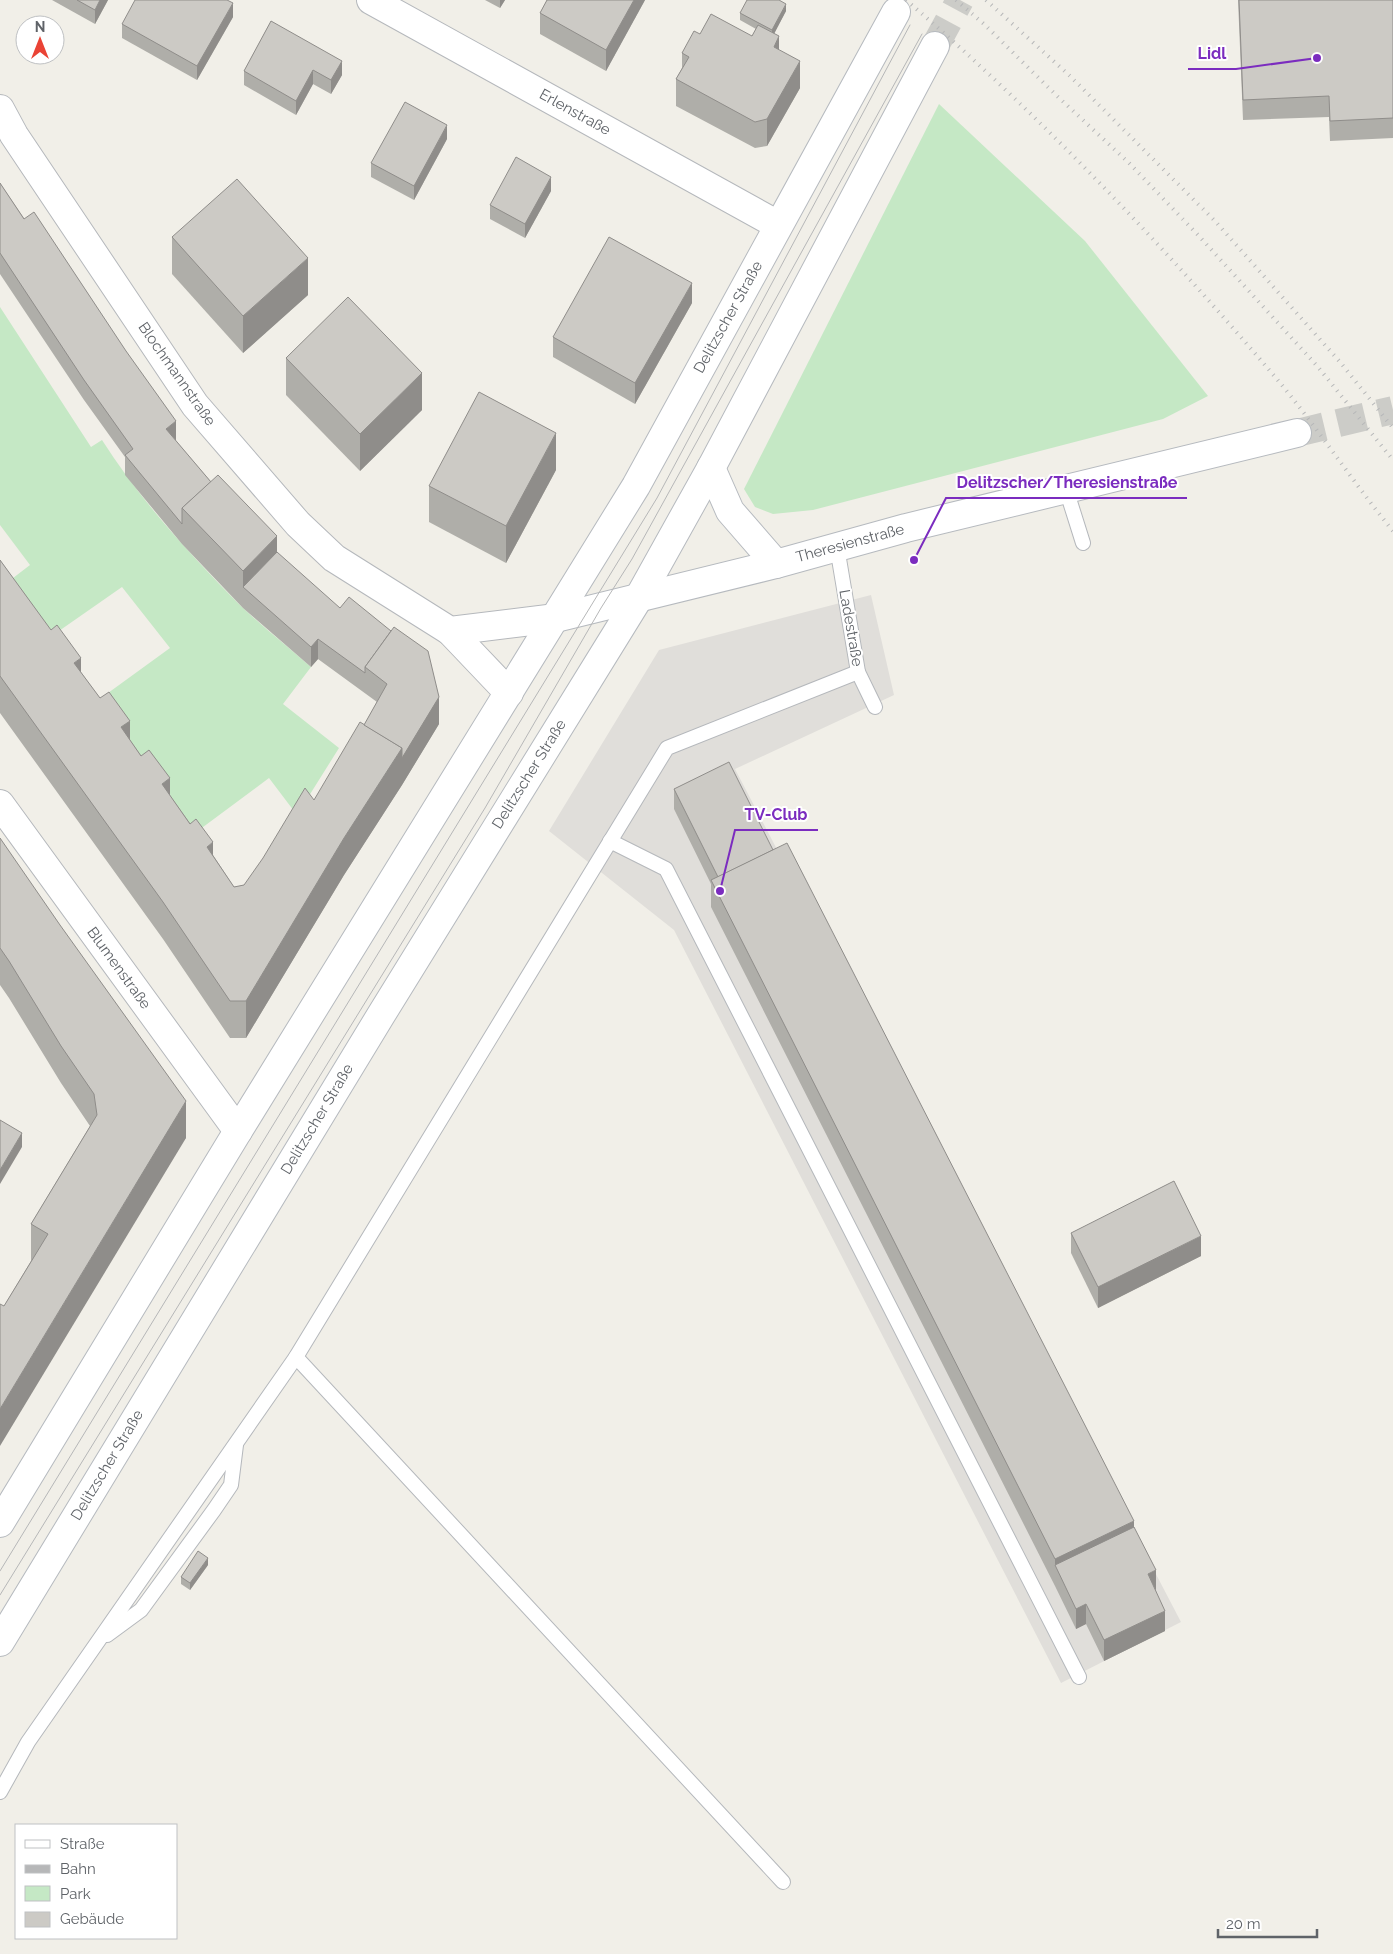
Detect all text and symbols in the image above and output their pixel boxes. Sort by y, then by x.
north arrow [15,15,65,65]
text: N [35,19,45,35]
callout: Lidl [1188,38,1236,69]
text: Lidl [1198,44,1227,63]
street label: Erlenstraße [536,85,614,139]
street label: Delitzscher Straße [690,258,766,376]
street label: Blochmannstraße [135,319,220,429]
callout: Delitzscher/Theresienstraße [946,467,1187,498]
text: Delitzscher/Theresienstraße [957,473,1178,492]
street label: Theresienstraße [794,520,906,566]
street label: Ladestraße [835,588,867,668]
street label: Delitzscher Straße [488,716,570,832]
callout: TV-Club [735,799,818,830]
text: TV-Club [745,805,808,824]
street label: Blumenstraße [83,923,155,1013]
street label: Delitzscher Straße [277,1060,357,1177]
street label: Delitzscher Straße [67,1406,147,1523]
legend [15,1824,178,1939]
text: Straße [60,1835,105,1853]
text: Bahn [60,1860,96,1878]
text: Park [60,1885,91,1903]
scale bar [1218,1906,1317,1938]
text: Gebäude [60,1910,124,1928]
text: 20 m [1226,1915,1261,1933]

